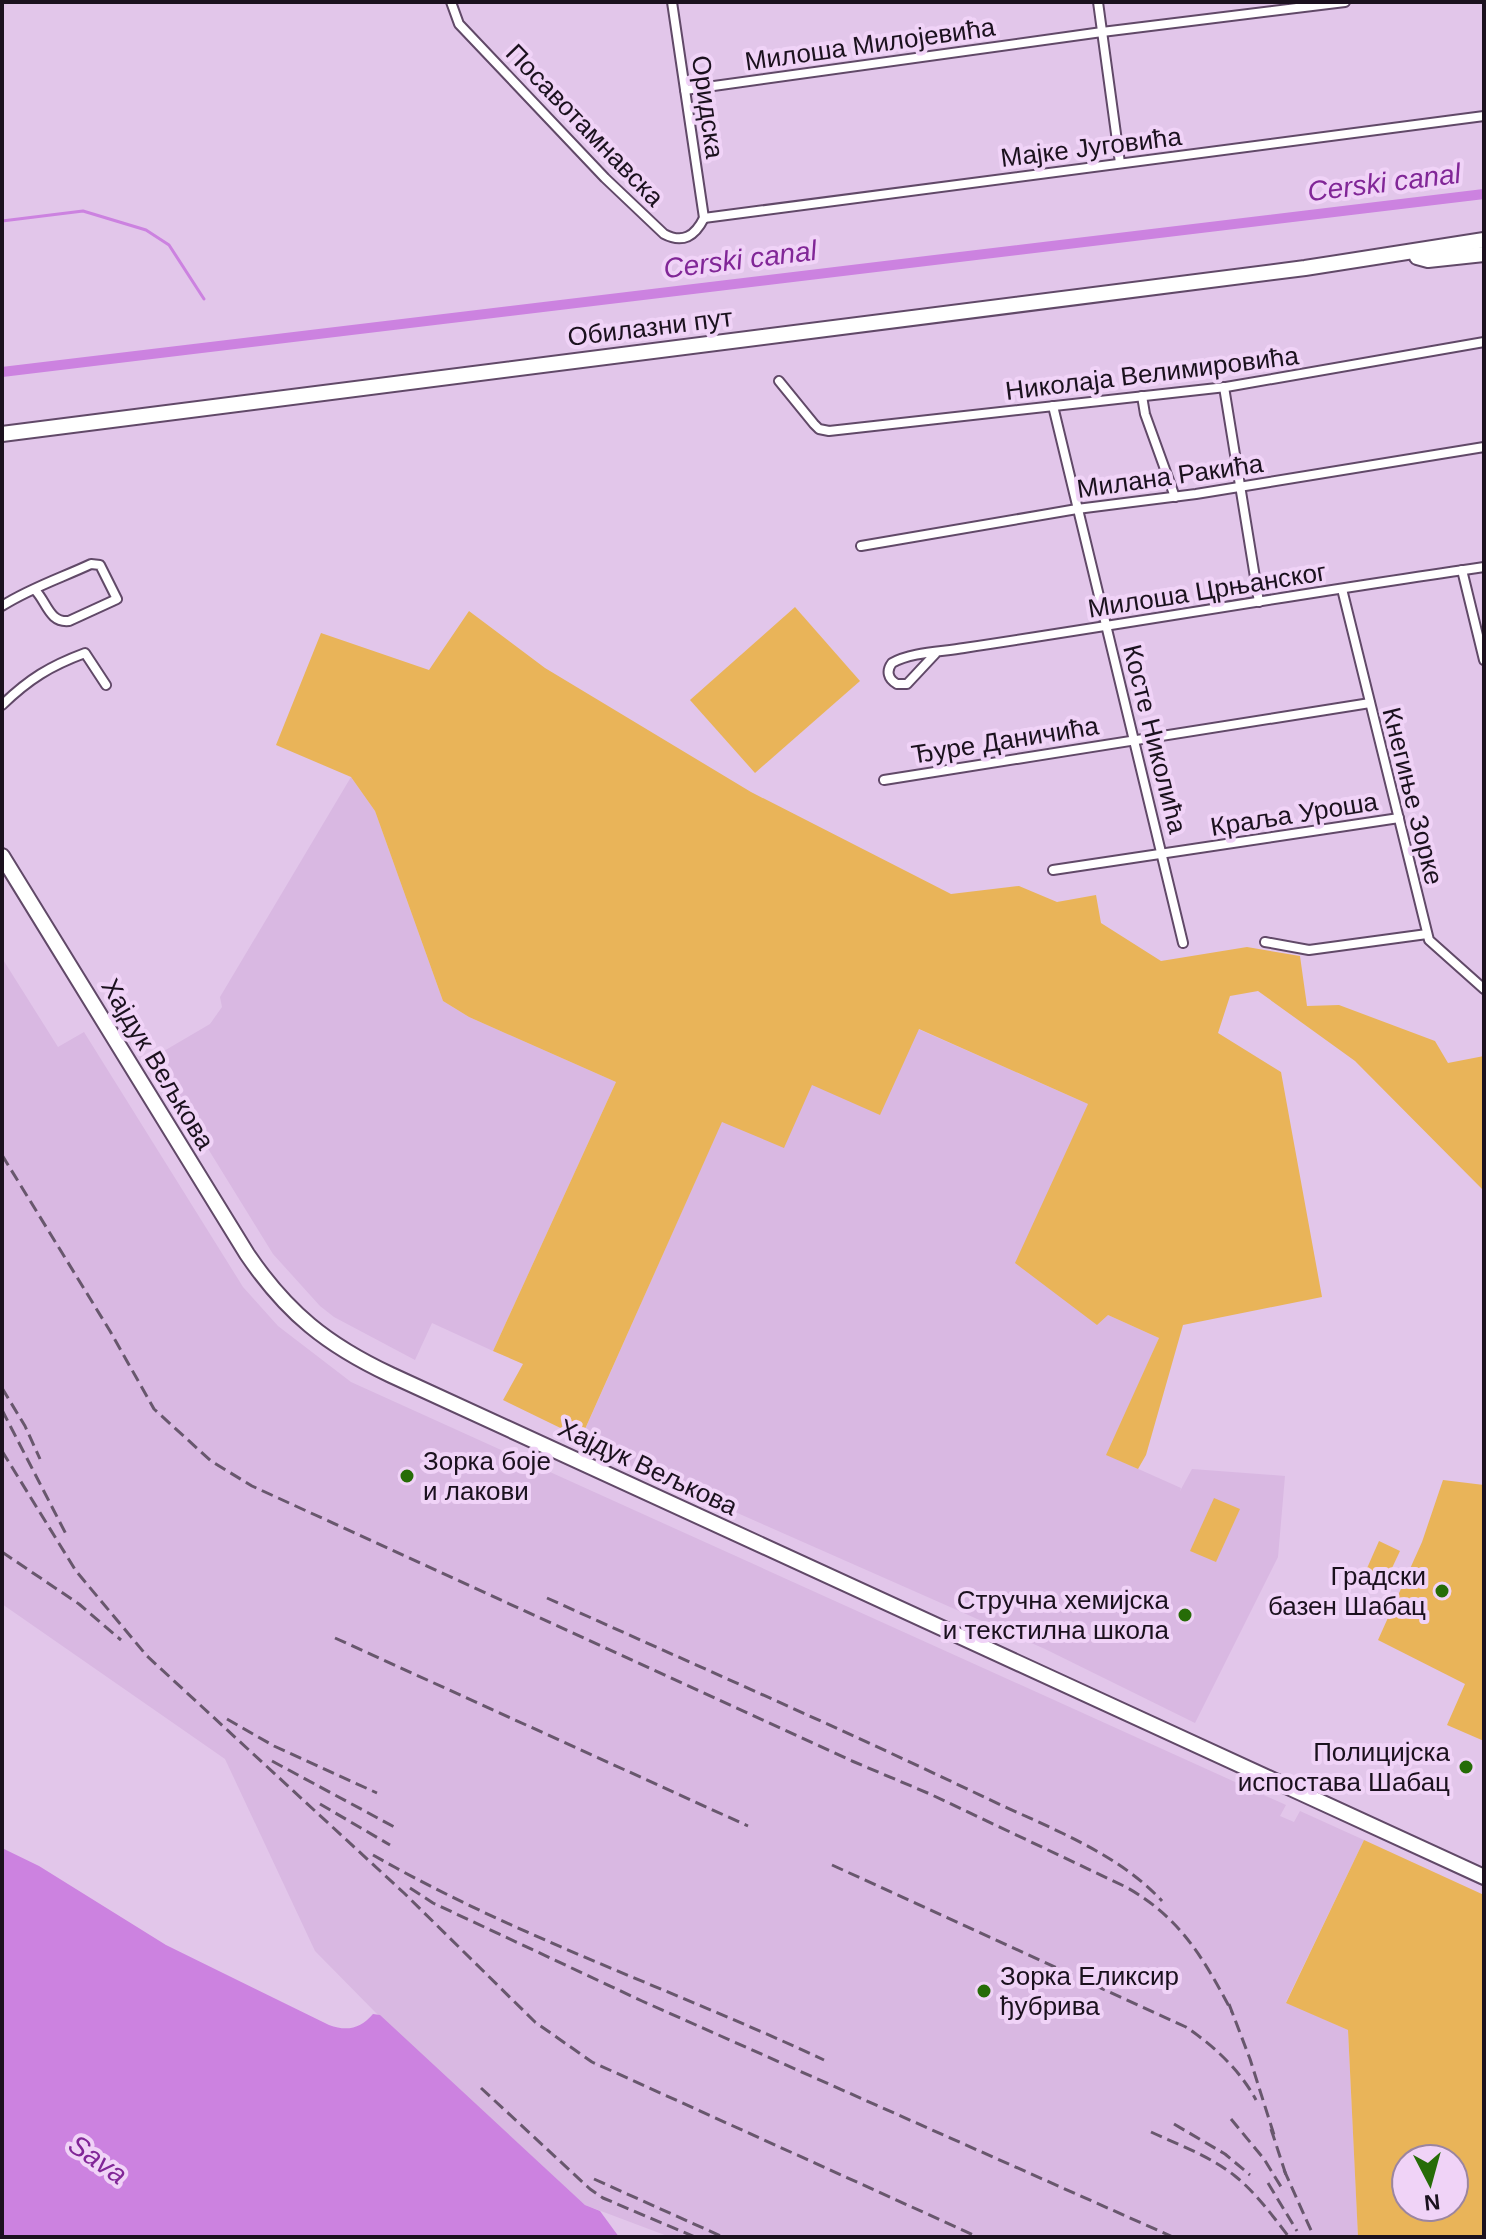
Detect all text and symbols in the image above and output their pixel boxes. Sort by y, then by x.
street label: Милоша Милојевића [743,12,998,76]
street label: Посавотамнавска [500,38,670,213]
street label: Оридска [686,54,730,161]
street label: Мајке Југовића [999,121,1184,173]
water label: Cerski canal [1306,158,1463,207]
water label: Cerski canal [662,235,819,284]
street label: Обилазни пут [566,302,734,352]
street label: Николаја Велимировића [1004,340,1301,406]
street label: Милана Ракића [1075,448,1266,504]
street label: Милоша Црњанског [1086,556,1328,624]
street label: Косте Николића [1117,642,1193,837]
street label: Кнегиње Зорке [1376,704,1450,888]
street label: Ђуре Даничића [909,710,1101,770]
street label: Краља Уроша [1208,786,1380,842]
street label: Хајдук Вељкова [95,973,221,1155]
street label: Хајдук Вељкова [554,1412,743,1522]
place label: Зорка боје и лакови [423,1446,551,1506]
marker: Зорка боје и лакови [398,1467,416,1485]
place label: Градски базен Шабац [1268,1561,1426,1621]
marker: Градски базен Шабац [1433,1582,1451,1600]
place label: Стручна хемијска и текстилна школа [943,1585,1170,1645]
marker: Стручна хемијска и текстилна школа [1176,1606,1194,1624]
place label: Полицијска испостава Шабац [1238,1737,1451,1797]
marker: Полицијска испостава Шабац [1457,1758,1475,1776]
place label: Зорка Еликсир ђубрива [1000,1961,1179,2021]
marker: Зорка Еликсир ђубрива [975,1982,993,2000]
water label: Sava [63,2128,133,2190]
north arrow [1390,2143,1470,2223]
text: N [1423,2189,1441,2216]

